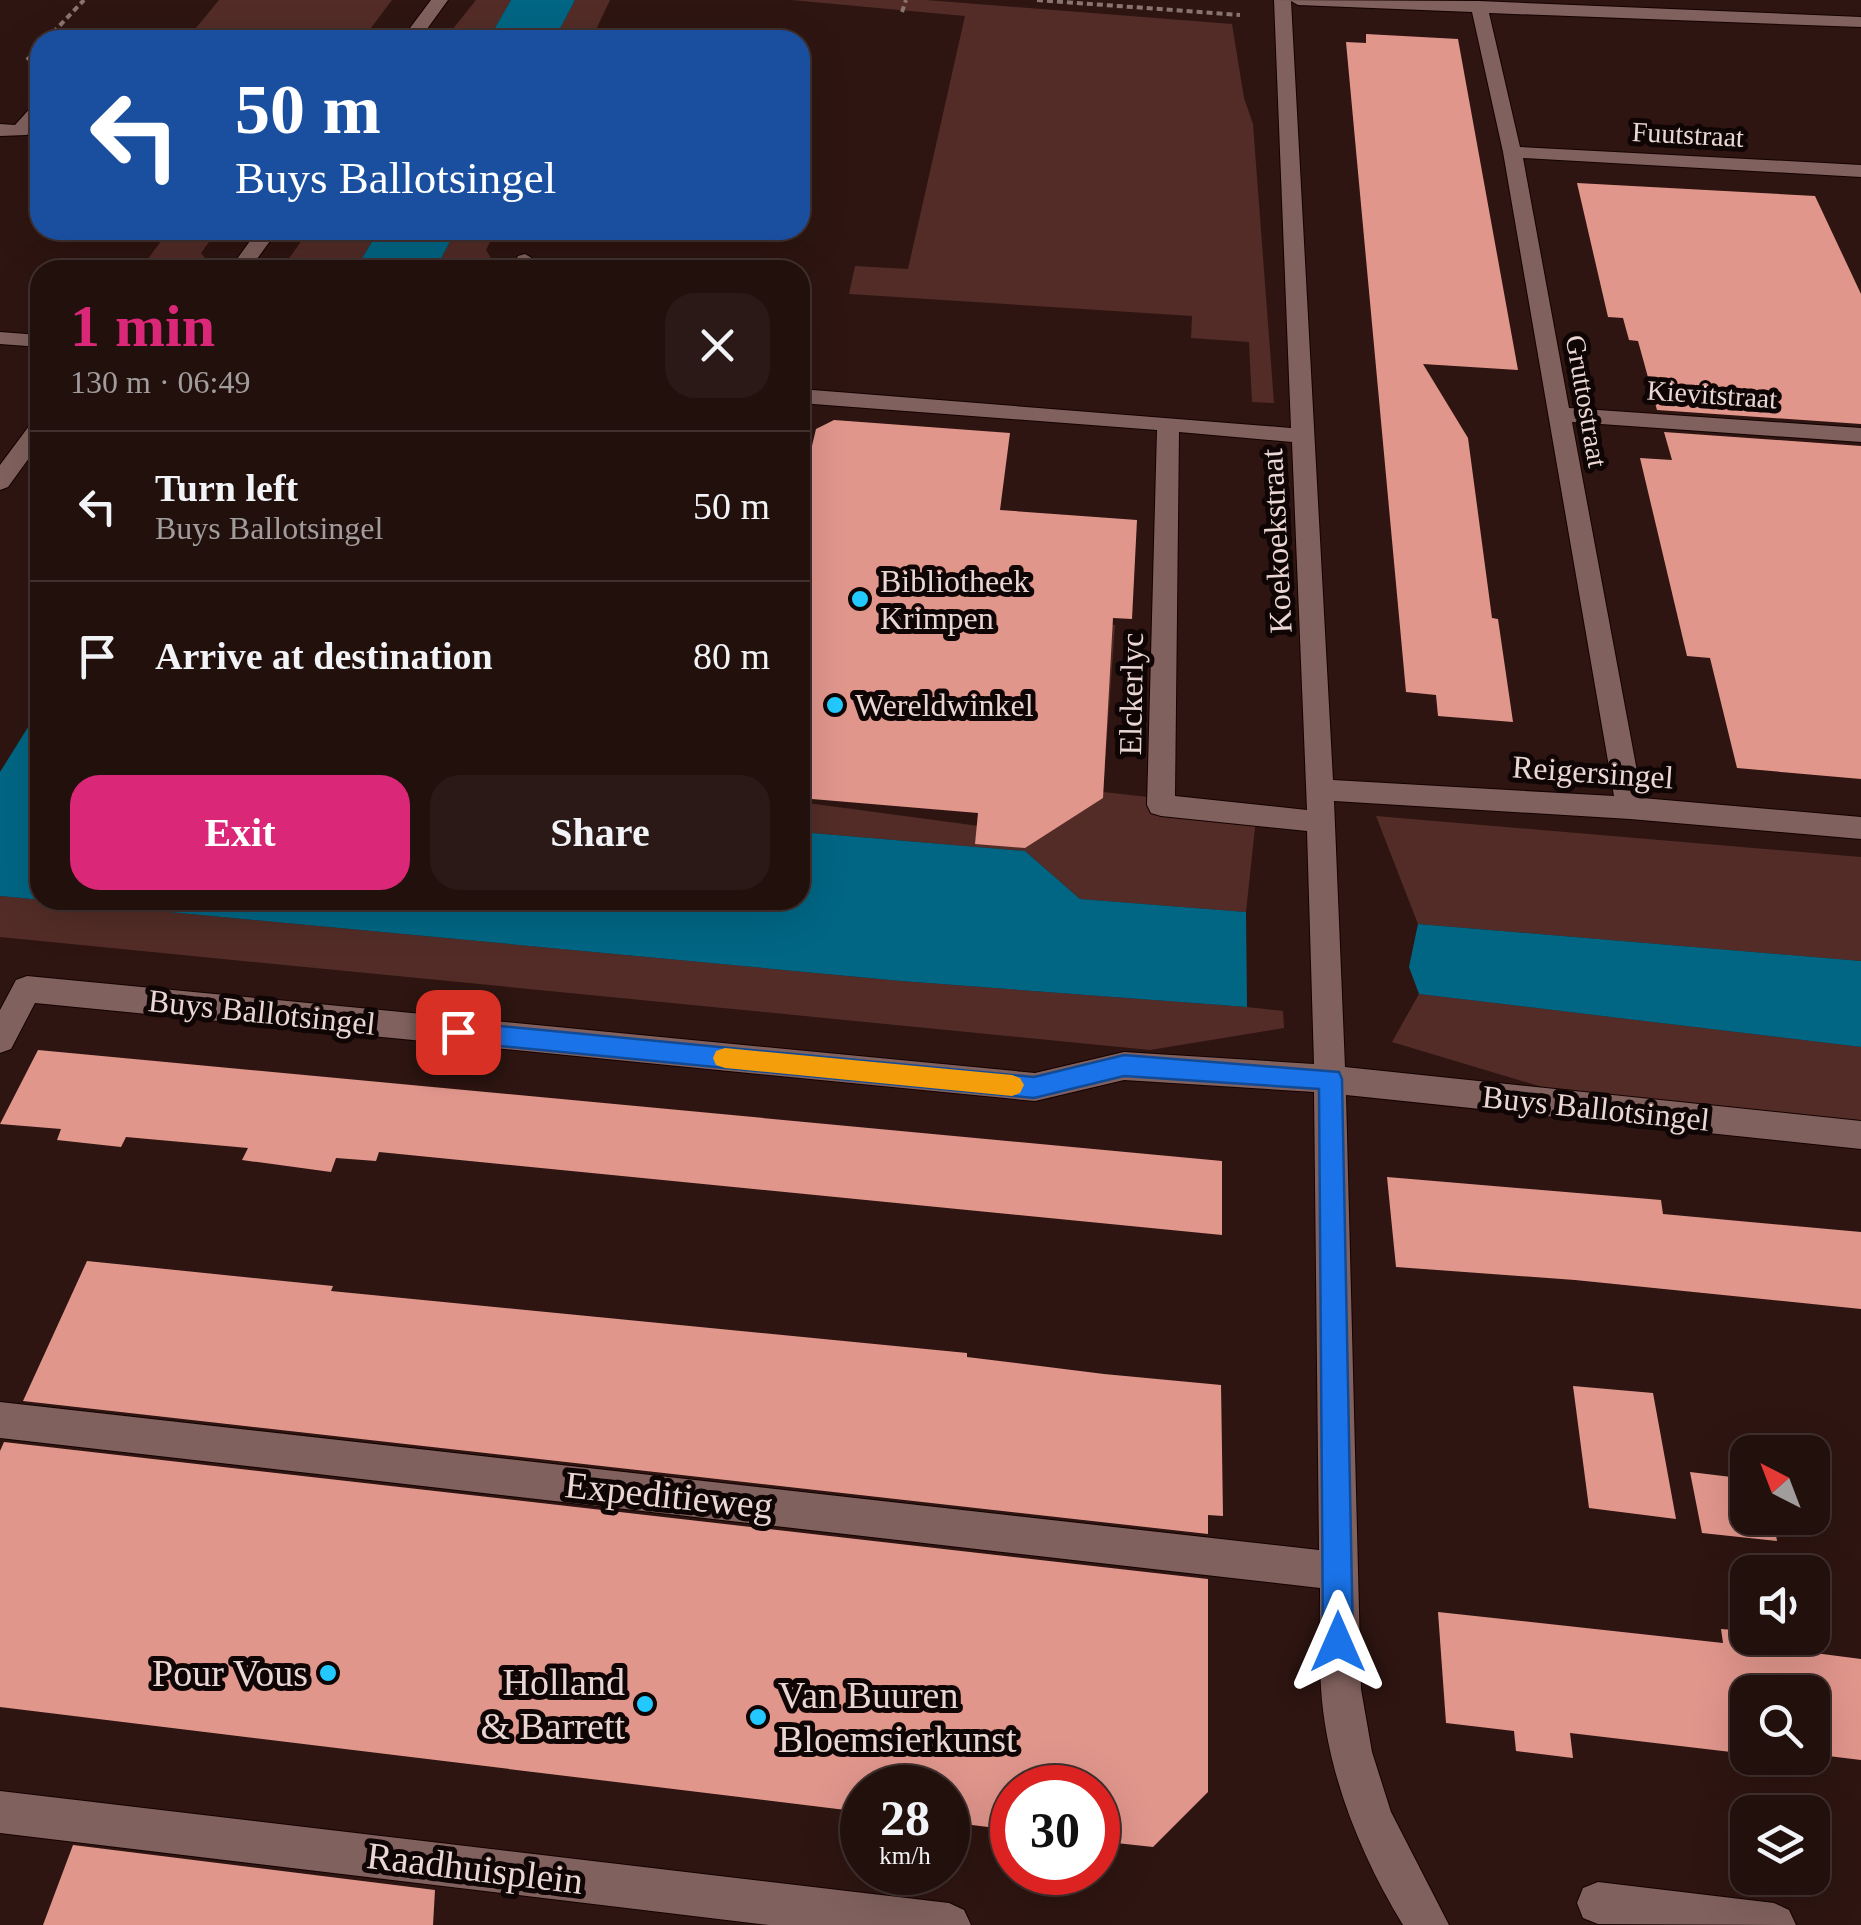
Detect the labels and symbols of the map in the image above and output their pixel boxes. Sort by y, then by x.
street label: Fuutstraat [1631,116,1745,153]
street label: Gruttostraat [1560,333,1613,470]
street label: Kievitstraat [1646,374,1778,415]
street label: Koekoekstraat [1253,448,1299,634]
place label: Bibliotheek Krimpen [880,563,1029,636]
marker: Bibliotheek Krimpen [849,588,871,610]
street label: Elckerlyc [1112,632,1150,756]
place label: Wereldwinkel [855,687,1034,723]
marker: Wereldwinkel [824,694,846,716]
street label: Reigersingel [1511,748,1675,796]
street label: Buys Ballotsingel [147,982,378,1042]
pin [416,990,501,1075]
street label: Buys Ballotsingel [1481,1078,1712,1138]
north arrow [1730,1435,1830,1535]
street label: Expeditieweg [563,1463,775,1527]
position arrow [1286,1590,1390,1694]
place label: Pour Vous [152,1652,308,1694]
place label: Holland & Barrett [480,1661,625,1747]
marker: Pour Vous [317,1662,339,1684]
place label: Van Buuren Bloemsierkunst [778,1674,1017,1760]
marker: Holland & Barrett [634,1693,656,1715]
marker: Van Buuren Bloemsierkunst [747,1706,769,1728]
speed limit sign: 30 [990,1765,1120,1895]
street label: Raadhuisplein [365,1834,585,1902]

